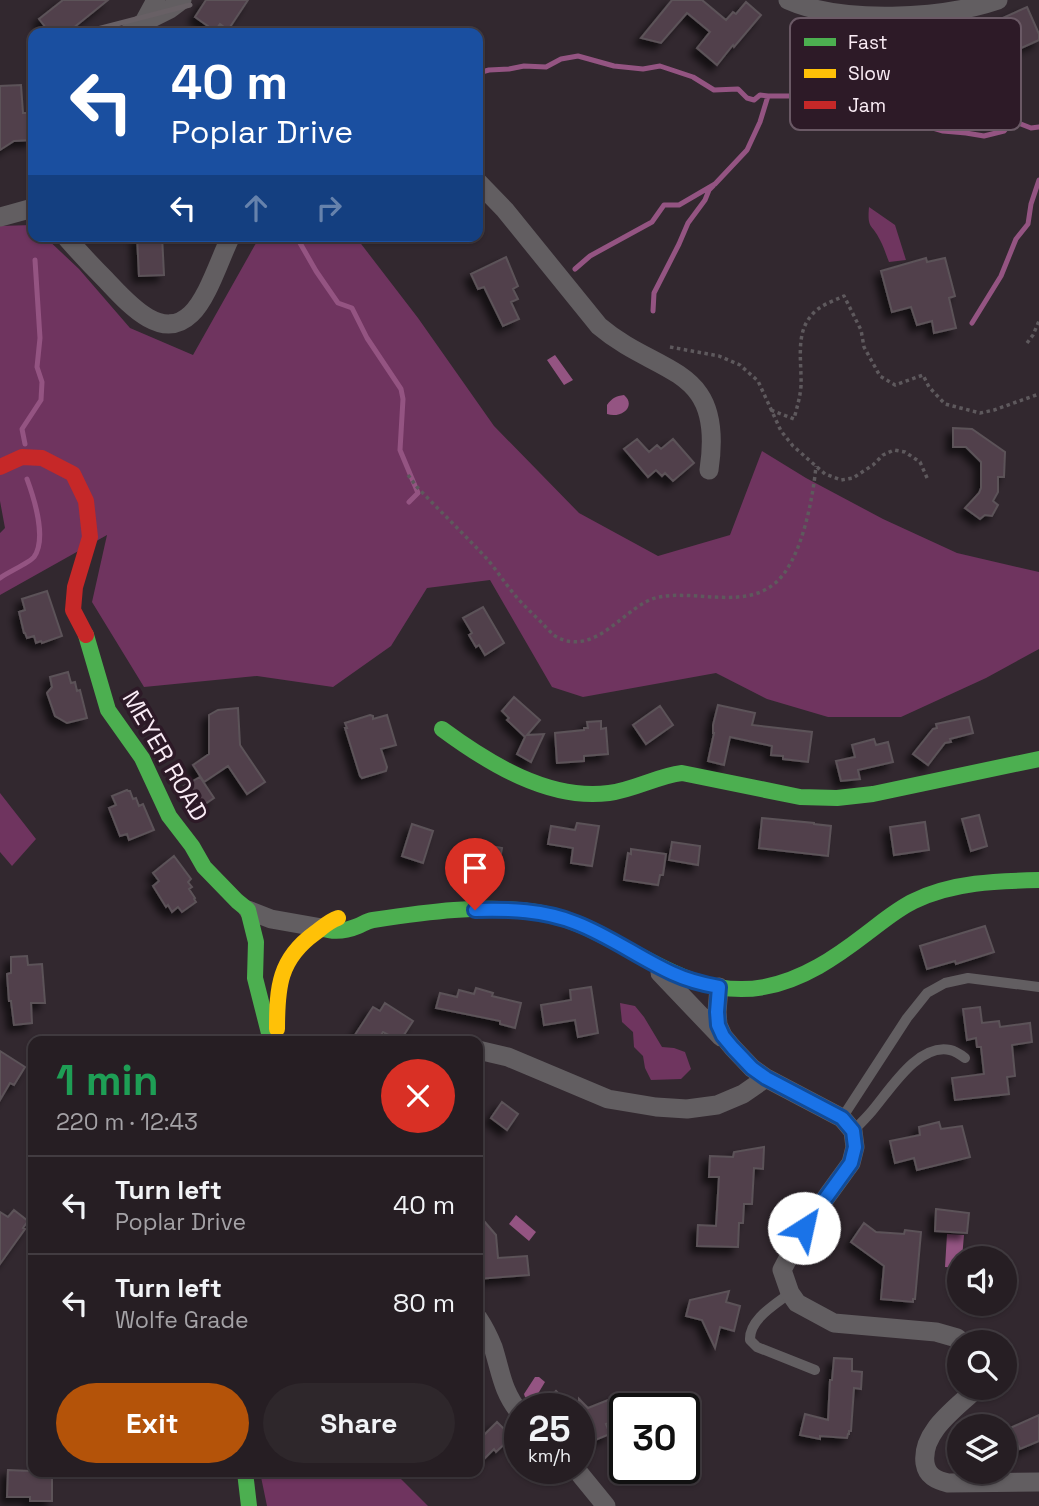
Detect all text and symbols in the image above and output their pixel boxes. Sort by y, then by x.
legend [790,18,1021,130]
text: Fast [848,30,888,55]
text: 40 m [171,51,288,113]
icon: left [56,56,147,147]
text: Slow [848,61,891,86]
text: Jam [848,93,886,118]
text: Poplar Drive [171,112,353,152]
icon: left [164,189,202,227]
icon: ahead [237,189,275,227]
icon: right [310,189,348,227]
street label: MEYER ROAD [116,685,215,827]
pin [445,838,505,910]
icon: arrive [456,849,494,887]
text: 1 min [56,1054,159,1107]
button: close [381,1059,455,1133]
text: 220 m · 12:43 [56,1107,198,1137]
text: Turn left [115,1173,222,1207]
icon: left [56,1186,94,1224]
text: 40 m [393,1188,455,1222]
position arrow [767,1191,841,1265]
text: Poplar Drive [115,1207,246,1237]
map controls [947,1246,1017,1484]
button: sound [947,1246,1017,1316]
text: Turn left [115,1271,222,1305]
icon: left [56,1284,94,1322]
text: 80 m [393,1286,455,1320]
text: Wolfe Grade [115,1305,249,1335]
button: search [947,1330,1017,1400]
button: Exit [56,1383,249,1463]
button: Share [263,1383,455,1463]
speed limit sign: 30 [609,1393,700,1484]
text: 25 [529,1407,570,1451]
button: layers [947,1414,1017,1484]
text: km/h [528,1444,571,1467]

